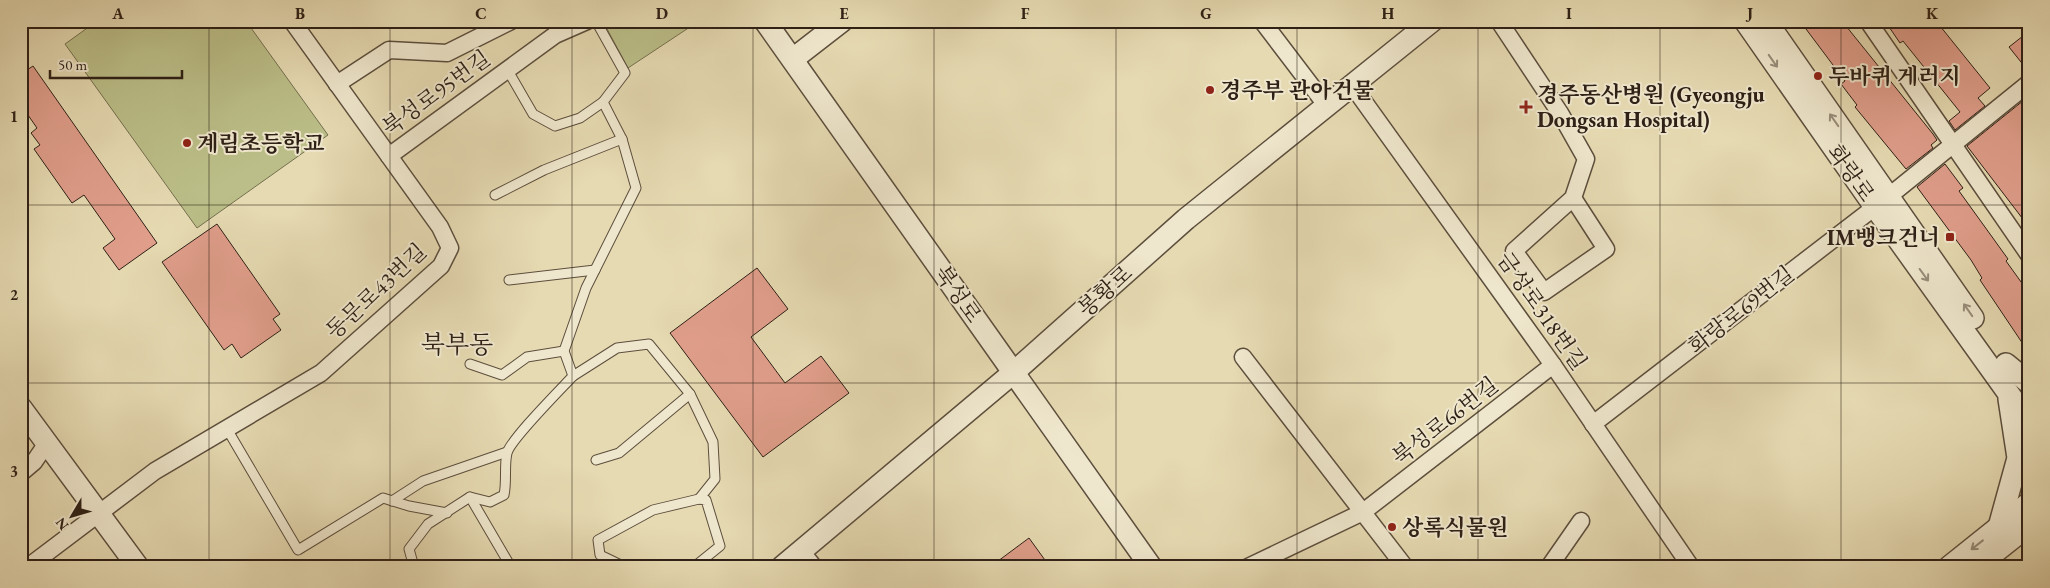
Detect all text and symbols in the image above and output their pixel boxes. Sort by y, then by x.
text: A [111,3,124,24]
text: B [295,3,305,24]
text: C [475,3,487,24]
text: D [656,3,668,24]
text: E [839,3,849,24]
text: F [1021,3,1030,24]
text: G [1200,3,1212,24]
text: H [1382,3,1395,24]
text: I [1566,3,1572,24]
text: J [1745,3,1753,24]
text: K [1926,3,1939,24]
street label: 북성로95번길 [376,44,496,142]
scale bar [50,48,182,80]
one-way arrow [1768,54,1778,68]
text: 50 m [58,55,87,74]
place label: 두바퀴 게러지 [1828,62,1961,91]
marker: 두바퀴 게러지 [1812,70,1824,82]
place label: 경주부 관아건물 [1220,76,1374,105]
place label: 경주동산병원 (Gyeongju Dongsan Hospital) [1537,80,1765,134]
marker: 경주부 관아건물 [1204,84,1216,96]
marker: 경주동산병원 (Gyeongju Dongsan Hospital) [1519,100,1533,114]
text: 1 [10,106,18,127]
one-way arrow [1829,113,1839,127]
place label: 계림초등학교 [197,129,325,158]
marker: 계림초등학교 [181,137,193,149]
street label: 화랑로 [1821,139,1881,207]
place label: IM뱅크건너 [1827,223,1940,252]
marker: IM뱅크건너 [1944,231,1956,243]
street label: 동문로43번길 [320,237,432,345]
street label: 금성로318번길 [1491,246,1593,376]
street label: 봉황로 [1072,259,1138,323]
street label: 화랑로69번길 [1682,259,1800,361]
street label: 북성로 [928,260,988,328]
one-way arrow [1919,268,1929,282]
text: 2 [10,284,19,305]
one-way arrow [1963,303,1973,317]
district label: 북부동 [421,328,493,360]
street label: 북성로66번길 [1386,370,1504,472]
text: 3 [10,461,18,482]
north arrow [48,490,98,540]
text: N [51,513,72,534]
place label: 상록식물원 [1402,513,1508,542]
marker: 상록식물원 [1386,521,1398,533]
one-way arrow [1971,539,1984,550]

